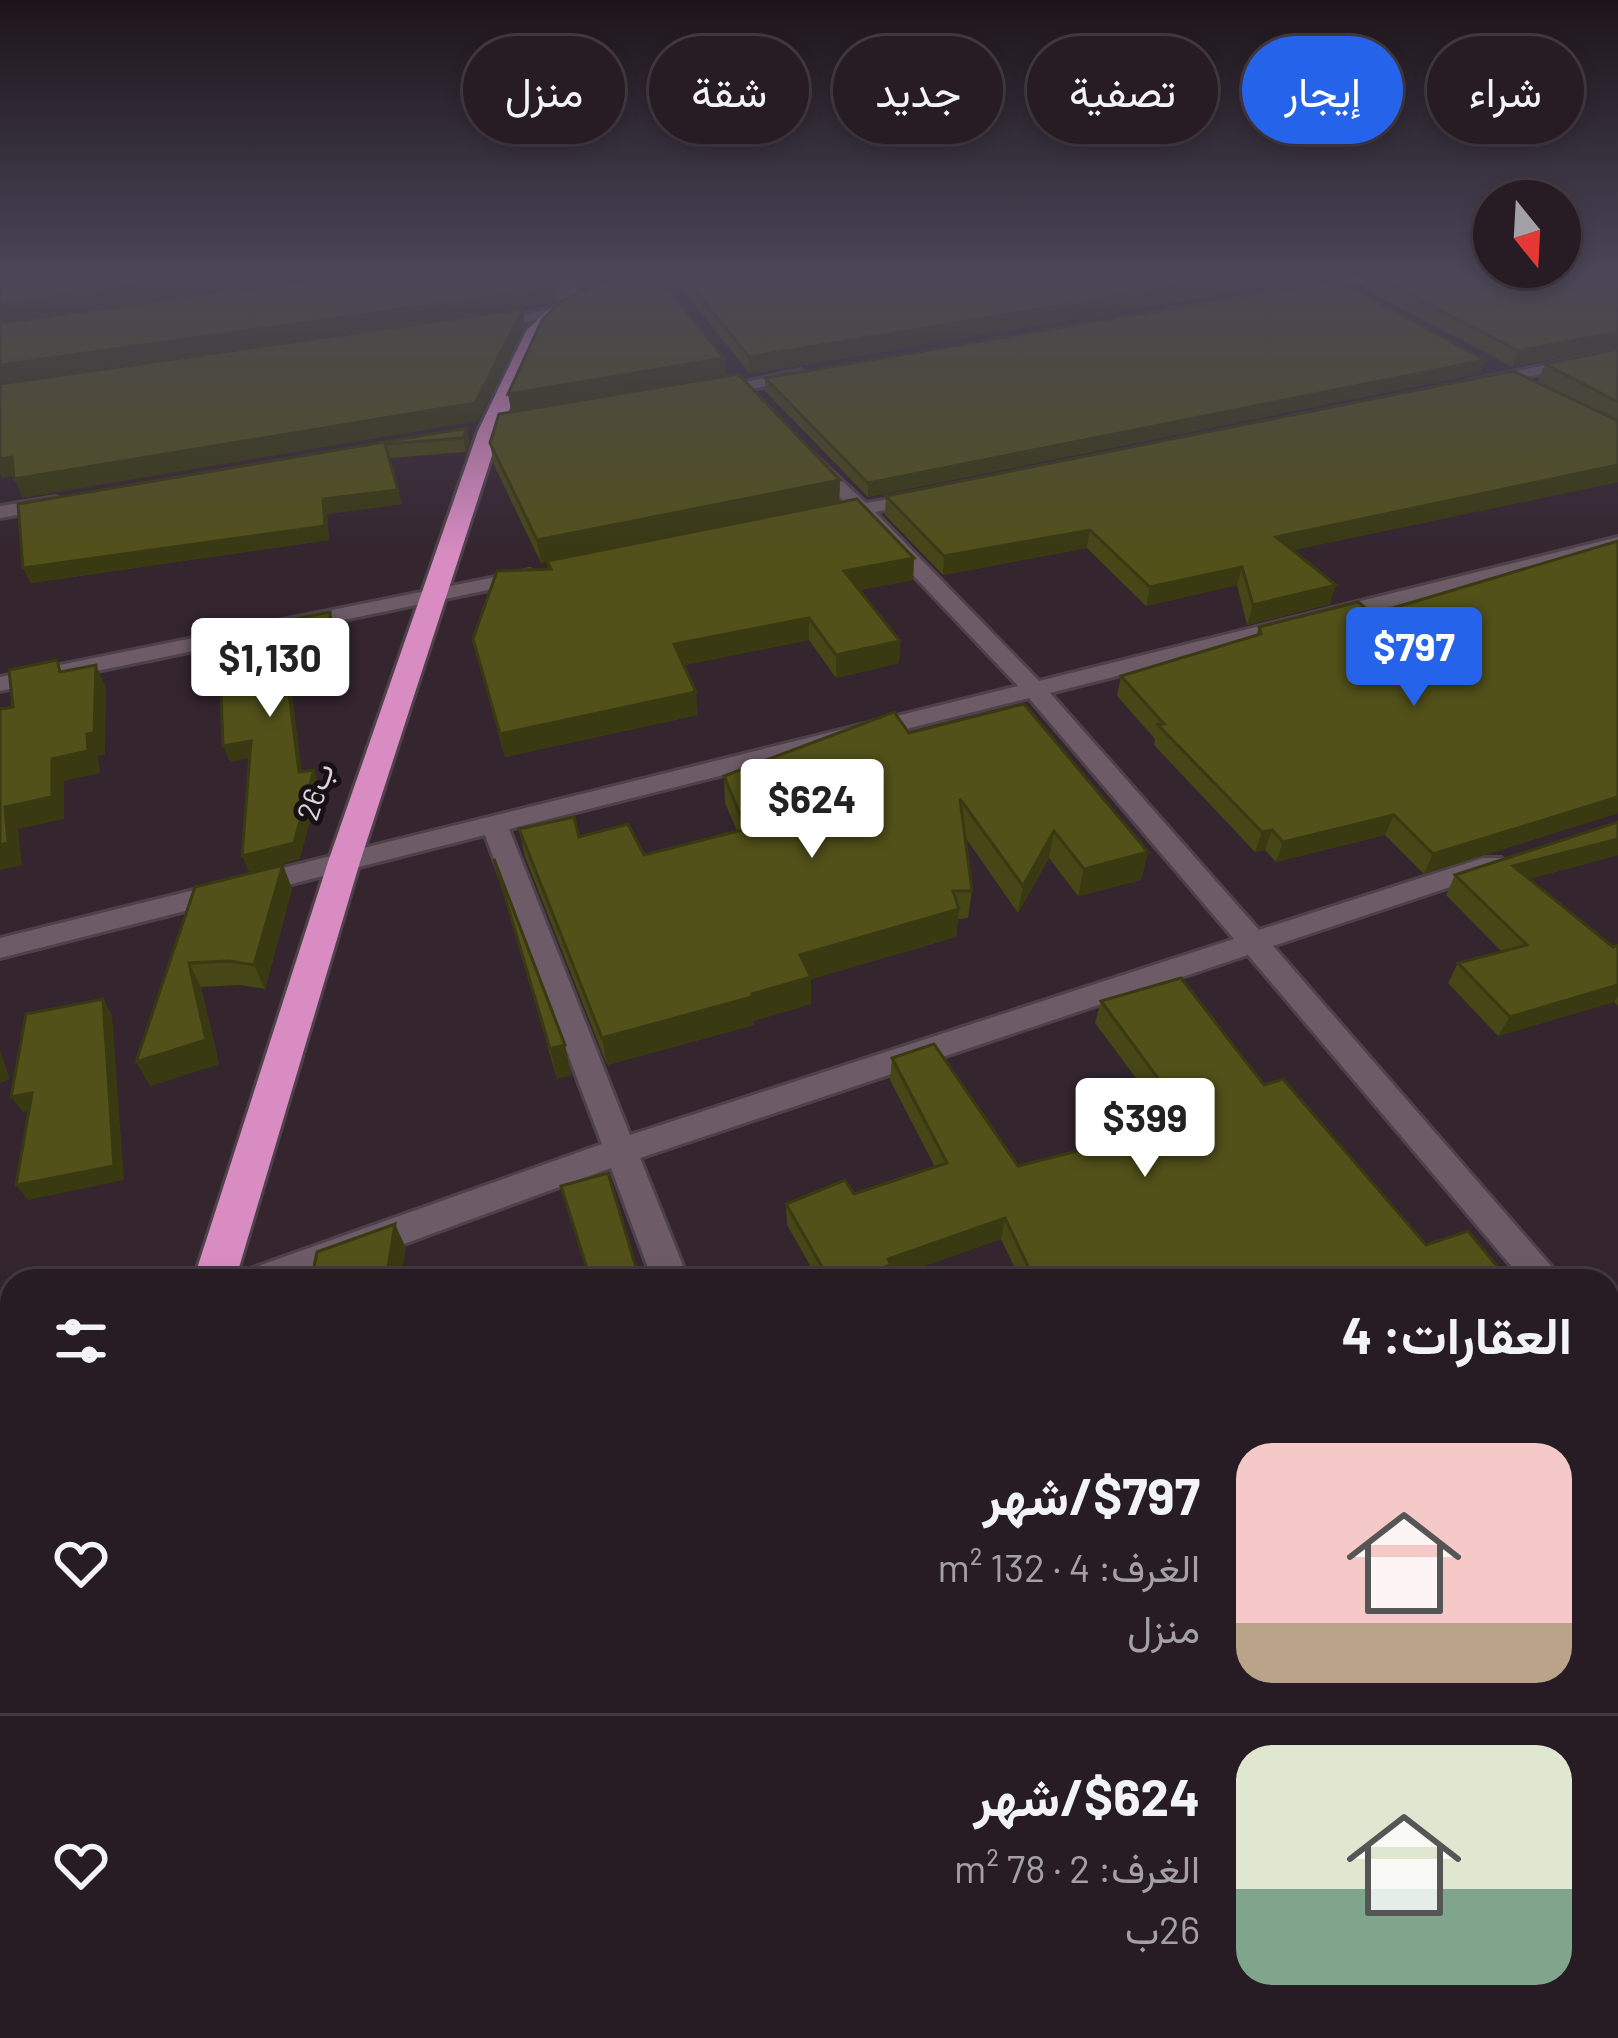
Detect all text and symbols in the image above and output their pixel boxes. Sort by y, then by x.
chip: منزل [463,36,625,144]
chip: شقة [649,36,809,144]
chip: جديد [833,36,1003,144]
chip: تصفية [1027,36,1218,144]
chip: إيجار [1242,36,1403,144]
chip: شراء [1427,36,1584,144]
north arrow [1473,180,1581,288]
map controls [1473,180,1581,288]
pin: $797 [1343,607,1485,709]
pin: $1,130 [172,618,368,720]
text: $797 [1373,622,1455,669]
text: $1,130 [218,633,322,680]
street label: 26ب [288,758,341,825]
pin: $624 [741,759,883,861]
text: $624 [768,774,856,821]
pin: $399 [1074,1078,1216,1180]
text: $399 [1103,1093,1187,1140]
text: العقارات: 4 [1341,1303,1572,1364]
icon: filters [48,1308,114,1374]
text: $797/شهر [983,1464,1200,1525]
icon: home [1332,1491,1476,1635]
icon: heart [48,1530,114,1596]
text: الغرف: 4 · 132 m² [937,1543,1200,1590]
text: منزل [1127,1604,1200,1651]
text: $624/شهر [974,1765,1200,1826]
icon: home [1332,1793,1476,1937]
icon: heart [48,1832,114,1898]
text: الغرف: 2 · 78 m² [954,1844,1200,1891]
text: 26ب [1125,1905,1200,1952]

